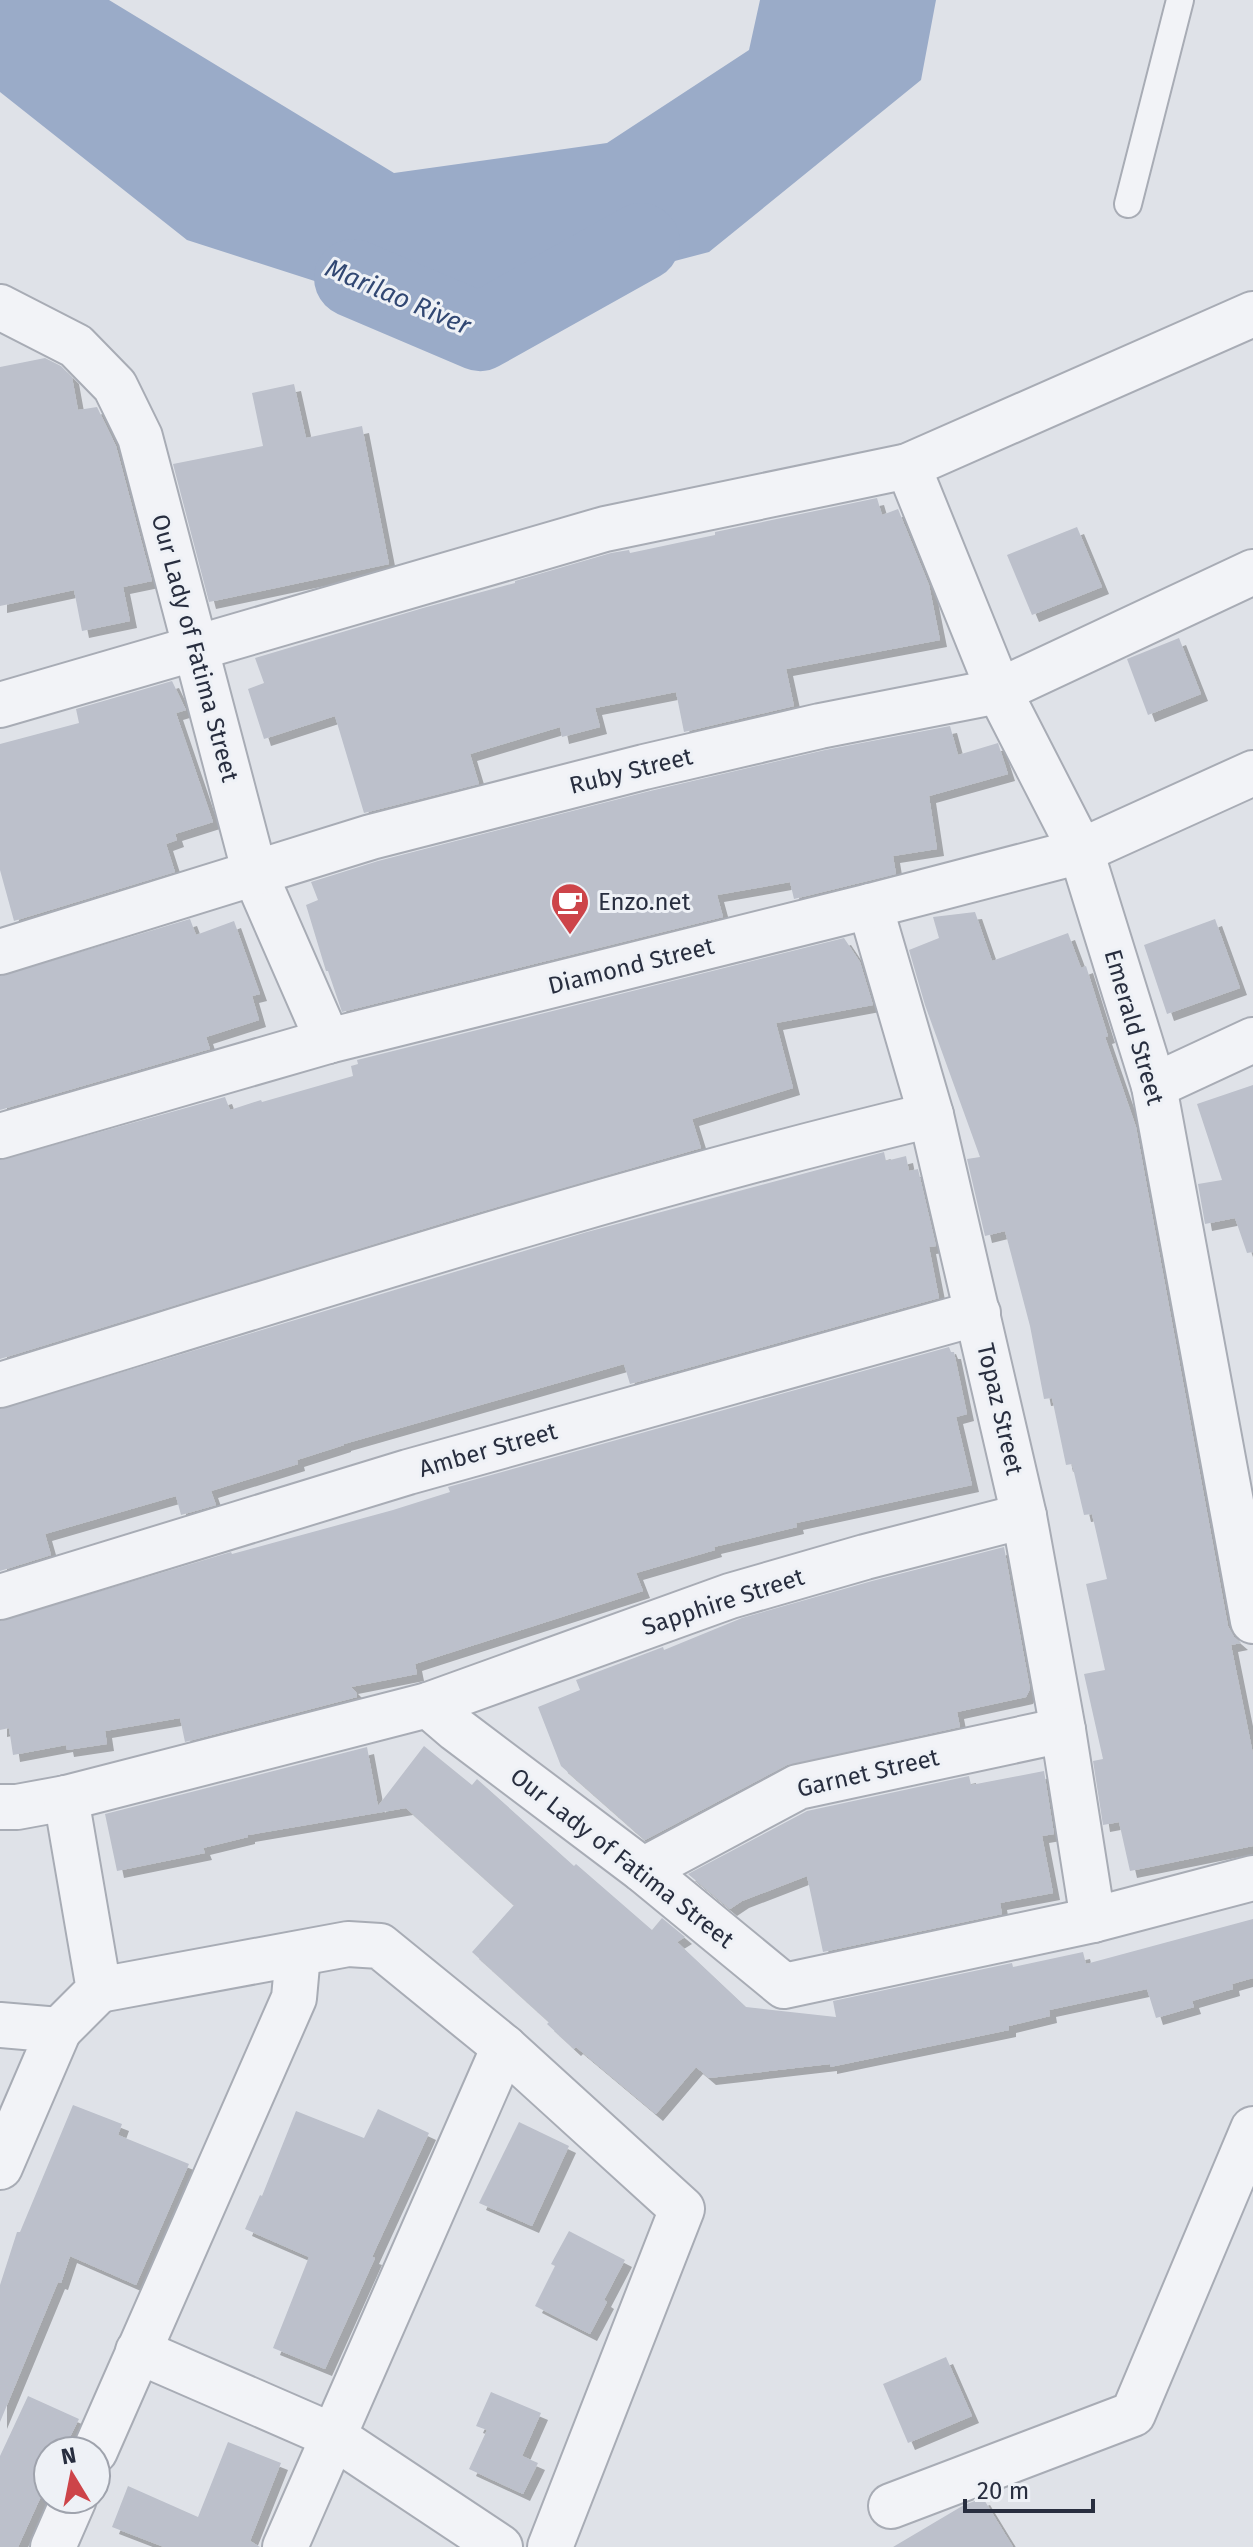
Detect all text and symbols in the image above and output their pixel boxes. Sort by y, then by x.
water label: Marilao River [321,253,476,342]
street label: Our Lady of Fatima Street [146,511,244,785]
street label: Ruby Street [567,742,696,800]
cafe icon: Enzo.net [549,881,591,936]
place label: Enzo.net [598,888,691,916]
street label: Diamond Street [545,932,717,1000]
street label: Emerald Street [1098,946,1170,1108]
street label: Topaz Street [971,1340,1029,1478]
street label: Amber Street [416,1417,561,1483]
street label: Sapphire Street [639,1563,808,1641]
street label: Garnet Street [794,1743,942,1803]
street label: Our Lady of Fatima Street [505,1762,740,1954]
north arrow [32,2435,112,2515]
text: N [59,2441,78,2470]
scale bar [965,2463,1093,2513]
text: 20 m [977,2477,1029,2505]

